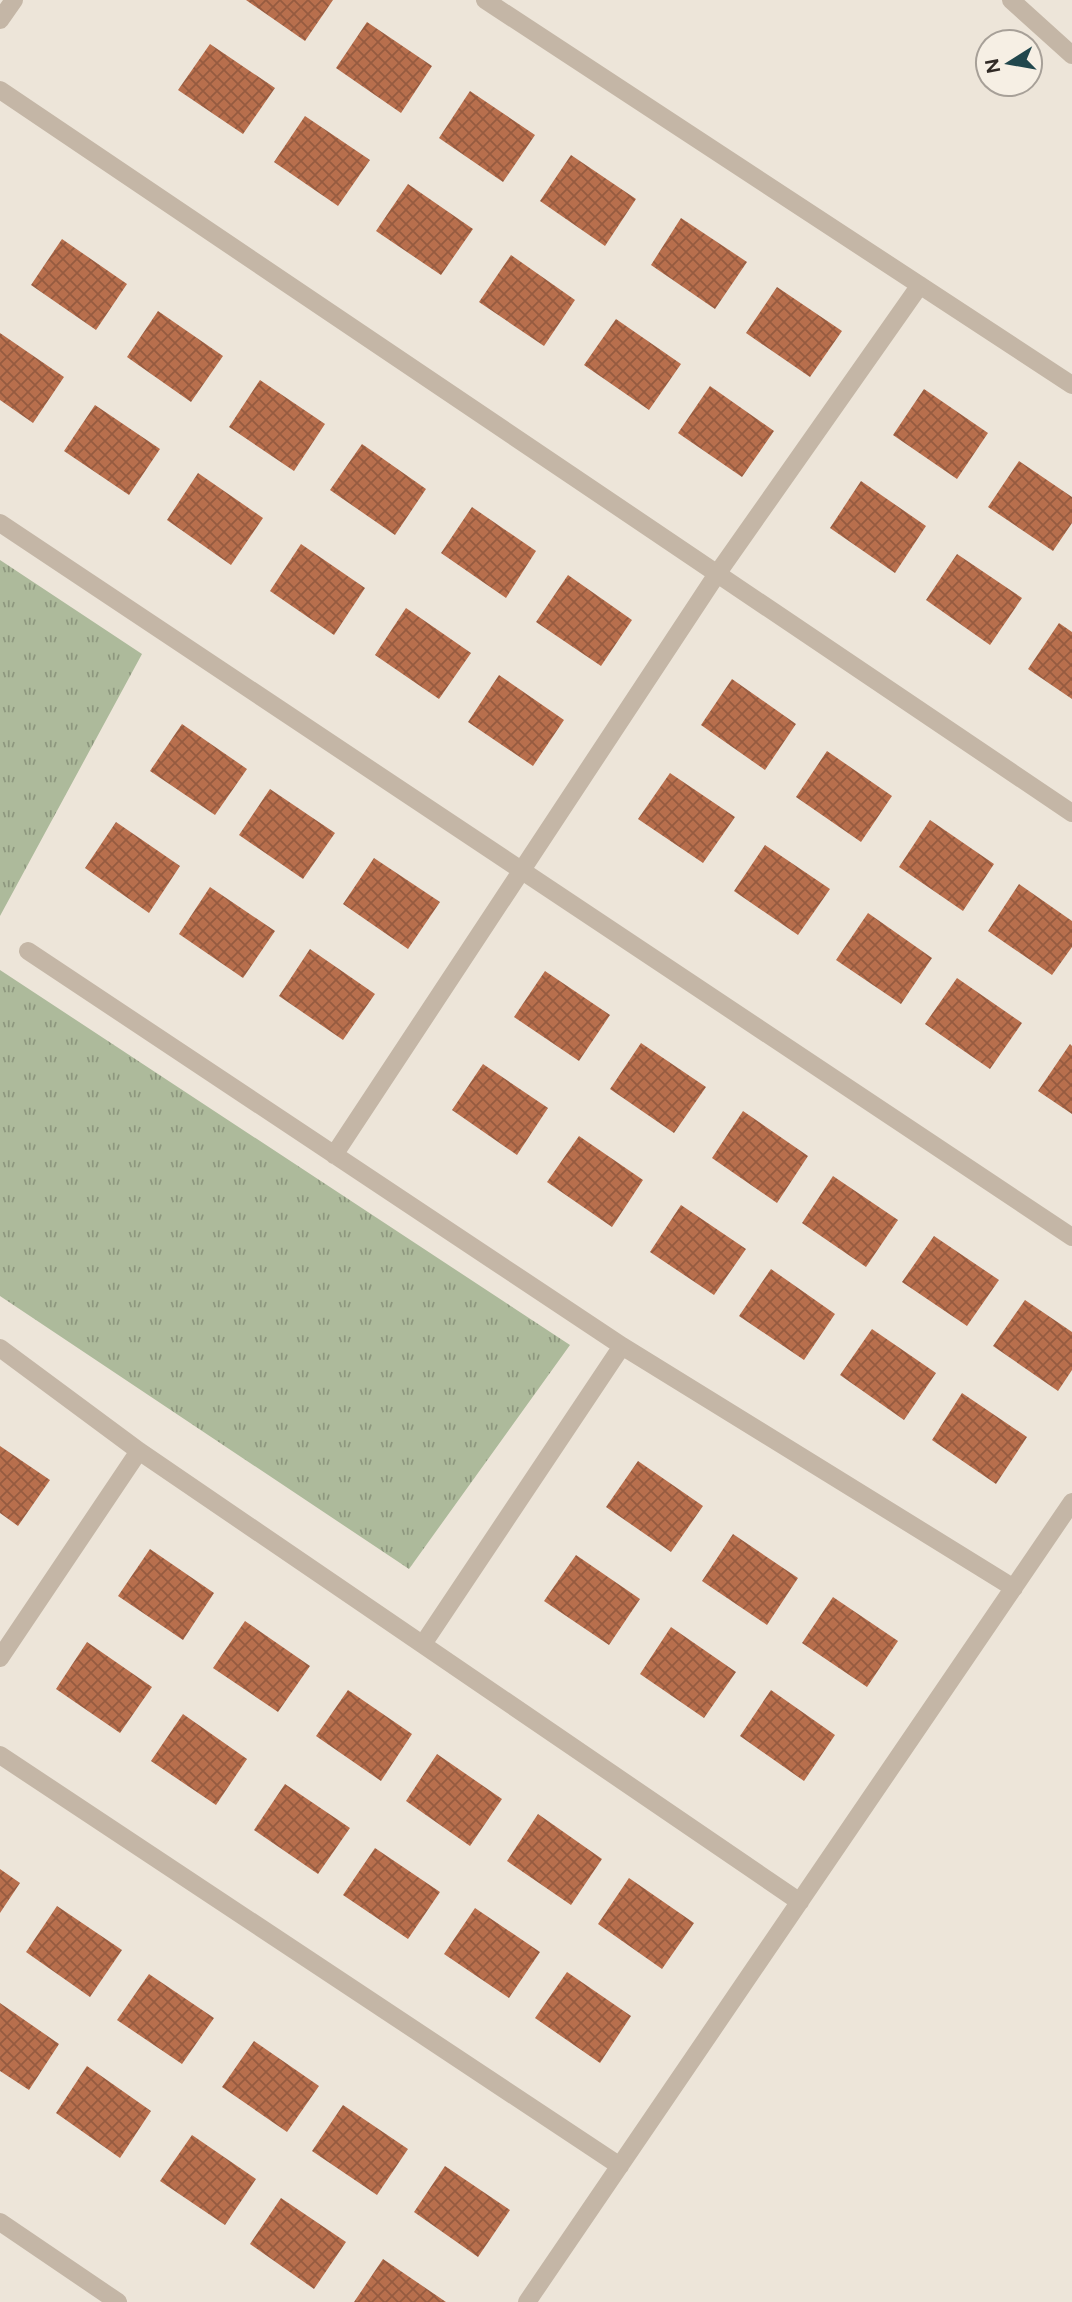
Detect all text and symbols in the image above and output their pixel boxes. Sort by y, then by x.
north arrow [974,28,1044,98]
text: N [980,57,1005,76]

